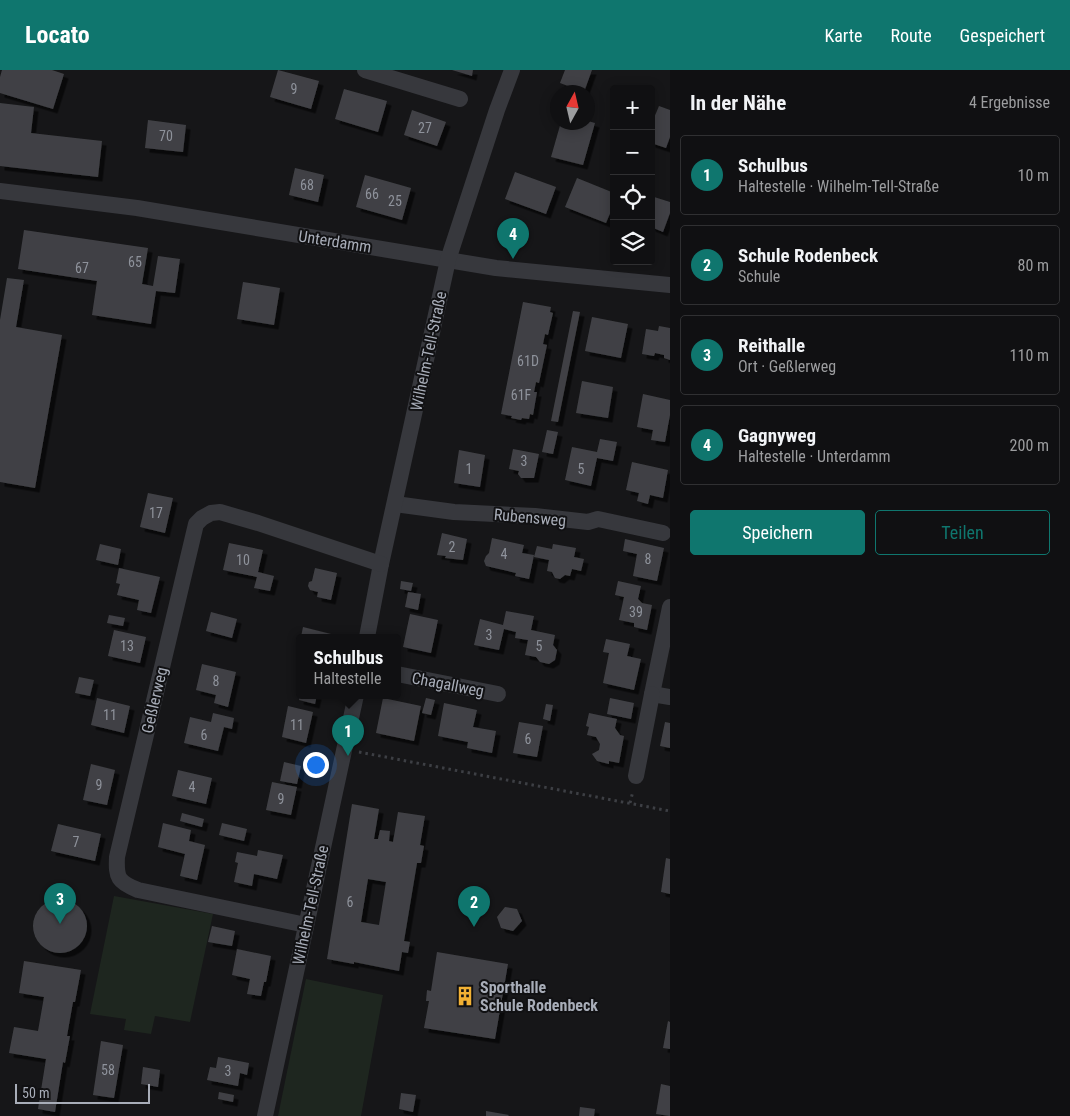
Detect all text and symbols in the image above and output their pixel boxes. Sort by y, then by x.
text: Locato [25,21,90,49]
text: Karte [824,25,863,46]
text: Route [891,25,932,46]
text: Gespeichert [960,25,1045,46]
house number: 9 [291,81,297,97]
north arrow [550,85,595,130]
map controls [610,85,655,265]
button: + [610,85,655,130]
text: In der Nähe [690,91,786,115]
text: 4 Ergebnisse [969,93,1050,112]
house number: 27 [418,120,432,136]
house number: 70 [159,128,173,144]
button: − [610,130,655,175]
text: Schulbus [738,154,808,177]
text: 1 [703,166,711,185]
text: 10 m [1017,166,1049,185]
button: locate [610,175,655,220]
house number: 68 [300,177,314,193]
text: Haltestelle · Wilhelm-Tell-Straße [738,177,939,196]
house number: 66 [365,186,379,202]
house number: 25 [388,193,402,209]
pin: 4 [497,218,529,259]
button: layers [610,220,655,265]
street label: Unterdamm [297,226,373,257]
text: Schule Rodenbeck [738,244,878,267]
house number: 65 [128,254,142,270]
text: 2 [703,256,711,275]
text: 80 m [1017,256,1049,275]
house number: 67 [75,260,89,276]
text: Schule [738,267,780,286]
street label: Wilhelm-Tell-Straße [407,290,450,413]
text: Reithalle [738,334,805,357]
text: 3 [703,346,711,365]
text: 110 m [1010,346,1049,365]
house number: 61D [517,353,539,369]
text: Ort · Geßlerweg [738,357,836,376]
house number: 61F [511,387,532,403]
text: Gagnyweg [738,424,816,447]
text: 4 [703,436,711,455]
text: 200 m [1010,436,1049,455]
text: Haltestelle · Unterdamm [738,447,891,466]
house number: 3 [521,453,527,469]
house number: 1 [466,461,472,477]
house number: 5 [578,461,585,477]
house number: 17 [149,505,163,521]
street label: Rubensweg [493,505,567,530]
button: Speichern [690,510,865,555]
button: Teilen [875,510,1050,555]
house number: 2 [449,539,456,555]
house number: 4 [501,546,508,562]
house number: 8 [645,551,652,567]
house number: 10 [236,552,250,568]
house number: 39 [629,604,643,620]
house number: 3 [486,627,492,643]
popup [296,634,401,699]
house number: 13 [120,638,134,654]
house number: 5 [536,638,543,654]
text: Schulbus [314,646,383,669]
street label: Geßlerweg [138,665,171,735]
street label: Chagallweg [410,668,486,701]
text: Haltestelle [314,669,381,688]
house number: 8 [213,673,220,689]
house number: 11 [103,707,117,723]
pin: 1 [332,715,364,756]
house number: 11 [290,717,304,733]
house number: 6 [201,727,208,743]
house number: 6 [525,731,532,747]
your location [303,752,329,778]
house number: 9 [96,777,102,793]
house number: 4 [189,779,196,795]
house number: 9 [278,791,284,807]
house number: 7 [73,834,80,850]
street label: Wilhelm-Tell-Straße [289,844,332,967]
pin: 3 [44,883,76,924]
pin: 2 [458,886,490,927]
house number: 6 [347,894,354,910]
place label: Sporthalle Schule Rodenbeck [480,978,598,1015]
building icon: Sporthalle Schule Rodenbeck [454,985,476,1007]
house number: 58 [101,1062,115,1078]
house number: 3 [225,1063,231,1079]
scale bar [15,1081,150,1104]
text: 50 m [22,1085,50,1101]

